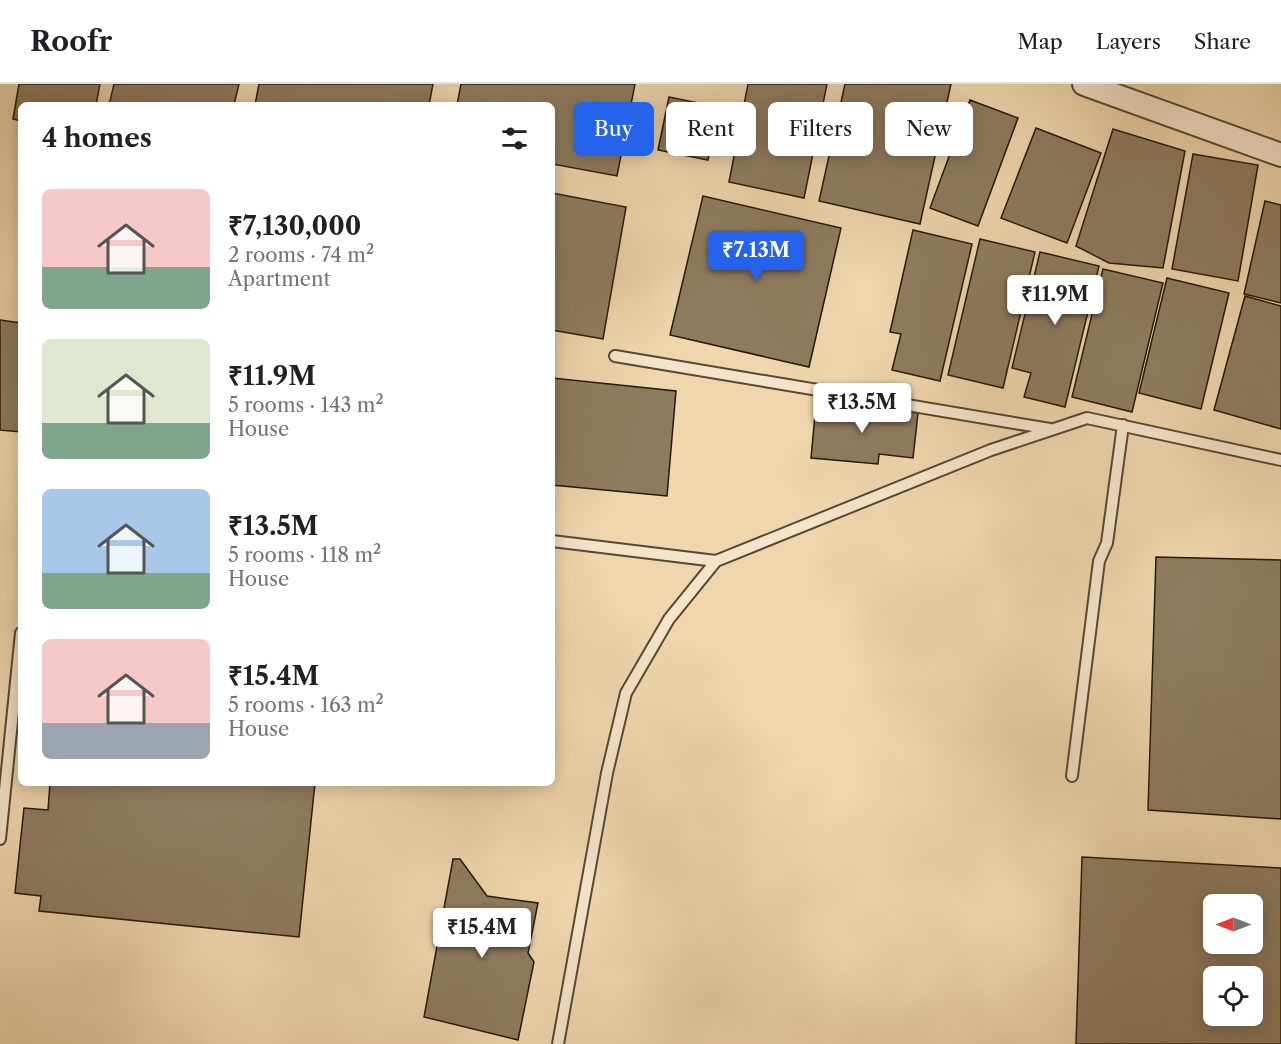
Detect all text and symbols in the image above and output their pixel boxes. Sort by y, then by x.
text: Roofr [30,24,112,58]
text: Map [1018,29,1063,54]
text: Layers [1096,29,1161,54]
text: Share [1194,29,1251,54]
chip: Buy [573,102,654,156]
chip: Rent [666,102,756,156]
chip: Filters [768,102,873,156]
chip: New [885,102,973,156]
text: 4 homes [42,122,152,154]
icon: filters [498,122,531,155]
text: ₹7,130,000 [228,210,361,242]
icon: home [90,213,162,285]
pin: ₹7.13M [707,231,805,282]
text: ₹7.13M [722,238,790,262]
text: 2 rooms · 74 m² [228,243,374,267]
text: Apartment [228,267,331,291]
pin: ₹11.9M [1006,275,1104,326]
text: ₹11.9M [1021,282,1089,306]
text: ₹11.9M [228,360,316,392]
icon: home [90,363,162,435]
pin: ₹13.5M [813,383,911,434]
text: ₹13.5M [827,390,897,414]
text: 5 rooms · 143 m² [228,393,384,417]
text: House [228,417,289,441]
text: ₹13.5M [228,510,318,542]
icon: home [90,513,162,585]
text: 5 rooms · 118 m² [228,543,381,567]
text: House [228,567,289,591]
text: ₹15.4M [228,660,319,692]
icon: home [90,663,162,735]
text: 5 rooms · 163 m² [228,693,384,717]
text: House [228,717,289,741]
north arrow [1203,894,1263,954]
map controls [1203,894,1263,1026]
pin: ₹15.4M [433,908,531,959]
text: ₹15.4M [447,915,517,939]
button: locate [1203,966,1263,1026]

